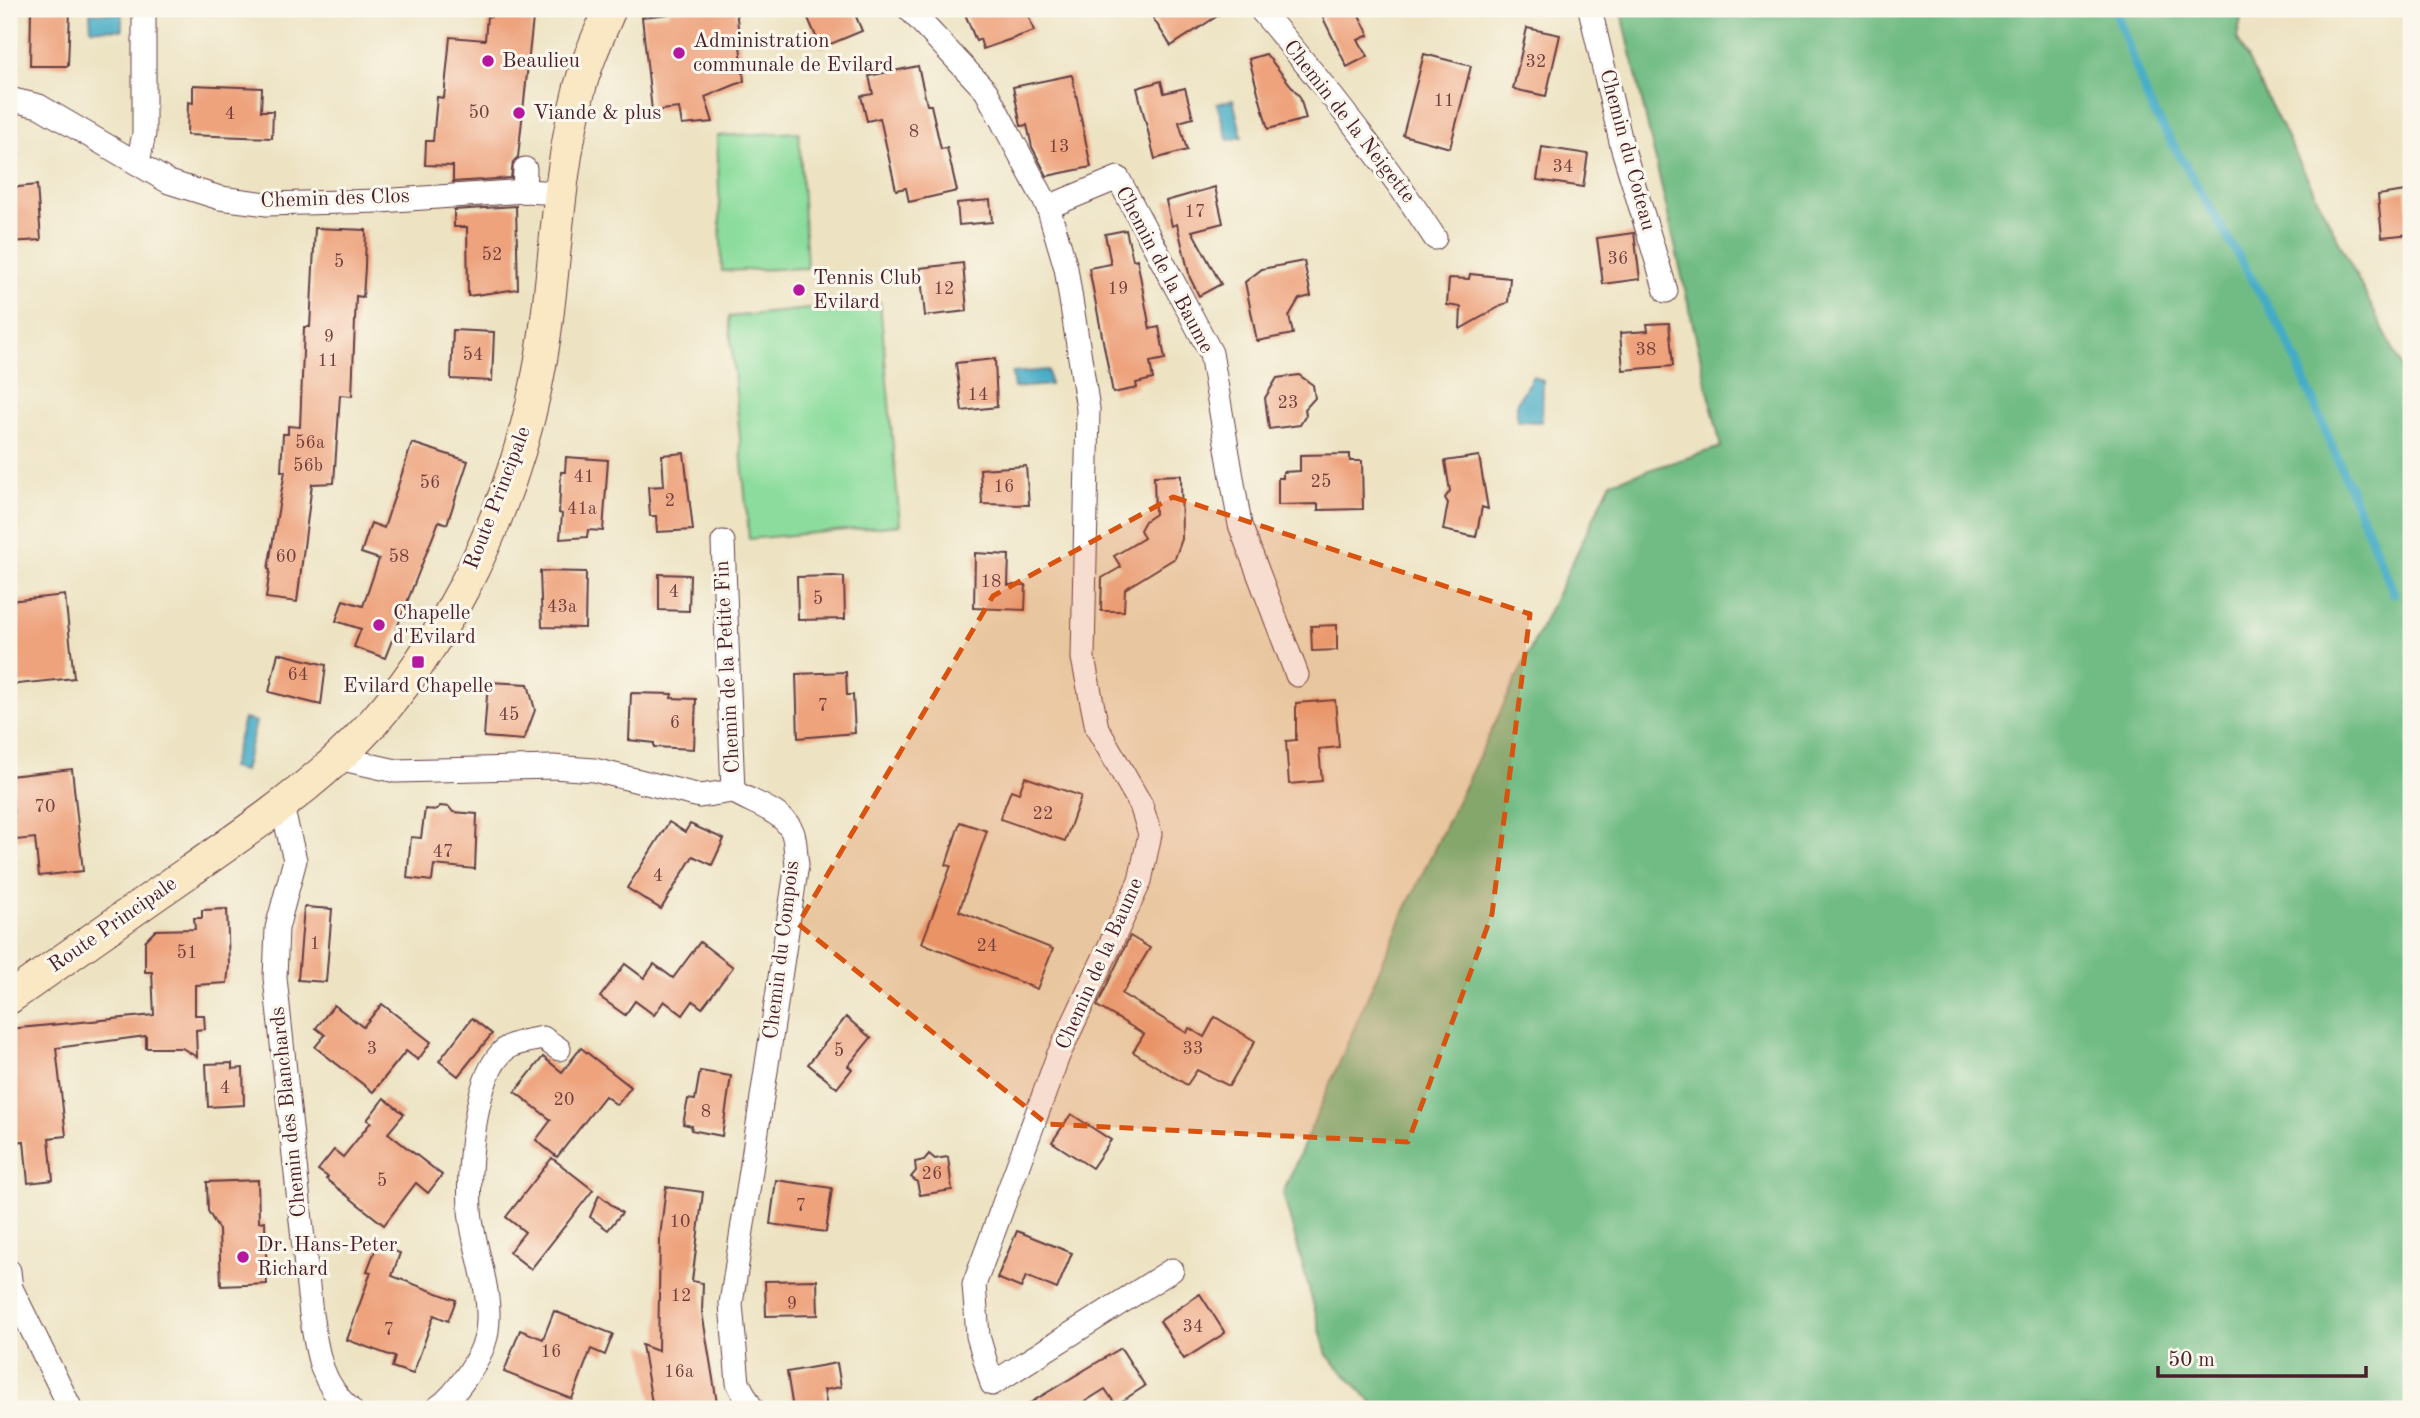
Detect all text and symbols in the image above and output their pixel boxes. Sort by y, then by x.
place label: Administration communale de Evilard [693,31,894,76]
street label: Chemin de la Neigette [1279,37,1419,207]
marker: Administration communale de Evilard [671,45,687,61]
place label: Beaulieu [502,51,580,72]
marker: Beaulieu [480,53,496,69]
house number: 32 [1526,53,1546,71]
street label: Chemin du Coteau [1595,67,1659,233]
house number: 11 [1434,92,1454,110]
place label: Viande & plus [533,103,661,124]
house number: 50 [469,104,489,122]
house number: 4 [225,105,235,123]
marker: Viande & plus [511,105,527,121]
house number: 8 [909,123,919,141]
house number: 13 [1049,138,1069,156]
house number: 34 [1553,158,1573,176]
street label: Chemin de la Baume [1111,183,1217,357]
street label: Chemin des Clos [260,186,410,212]
house number: 17 [1185,203,1205,221]
house number: 52 [482,246,502,264]
house number: 36 [1608,250,1628,268]
house number: 5 [334,253,344,271]
place label: Tennis Club Evilard [813,268,921,313]
house number: 12 [934,280,954,298]
house number: 19 [1108,280,1128,298]
marker: Tennis Club Evilard [791,282,807,298]
house number: 9 [324,328,334,346]
house number: 38 [1636,341,1656,359]
house number: 54 [463,346,483,364]
house number: 11 [318,352,338,370]
house number: 14 [968,386,988,404]
house number: 23 [1278,394,1298,412]
street label: Route Principale [461,424,535,572]
house number: 56a [295,434,325,452]
house number: 56b [293,457,323,475]
house number: 41 [574,468,594,486]
house number: 25 [1311,473,1331,491]
house number: 56 [420,474,440,492]
house number: 16 [994,478,1014,496]
house number: 2 [665,492,675,510]
house number: 41a [567,500,597,518]
house number: 60 [276,548,296,566]
house number: 58 [389,548,409,566]
street label: Chemin de la Petite Fin [712,560,744,774]
house number: 18 [981,573,1001,591]
house number: 4 [669,583,679,601]
house number: 5 [813,590,823,608]
house number: 43a [547,598,577,616]
place label: Chapelle d'Evilard [393,603,476,648]
marker: Chapelle d'Evilard [371,617,387,633]
marker: Evilard Chapelle [410,654,426,670]
house number: 64 [288,666,308,684]
place label: Evilard Chapelle [343,676,493,697]
house number: 7 [818,697,828,715]
house number: 45 [499,706,519,724]
house number: 6 [670,714,680,732]
house number: 70 [35,798,55,816]
house number: 22 [1033,805,1053,823]
house number: 47 [433,843,453,861]
street label: Chemin du Compois [761,859,803,1041]
house number: 4 [653,867,663,885]
street label: Route Principale [45,873,181,977]
street label: Chemin de la Baume [1053,875,1147,1053]
house number: 1 [310,935,320,953]
house number: 24 [977,937,997,955]
house number: 51 [177,944,197,962]
street label: Chemin des Blanchards [267,1006,311,1218]
house number: 3 [367,1040,377,1058]
house number: 33 [1183,1040,1203,1058]
house number: 5 [834,1042,844,1060]
house number: 4 [220,1079,230,1097]
house number: 20 [554,1091,574,1109]
house number: 8 [701,1103,711,1121]
house number: 26 [922,1165,942,1183]
house number: 5 [377,1172,387,1190]
house number: 7 [796,1197,806,1215]
house number: 10 [670,1213,690,1231]
place label: Dr. Hans-Peter Richard [257,1235,398,1280]
marker: Dr. Hans-Peter Richard [235,1249,251,1265]
house number: 12 [671,1287,691,1305]
house number: 9 [787,1295,797,1313]
house number: 34 [1183,1318,1203,1336]
house number: 7 [384,1321,394,1339]
scale bar [2158,1334,2366,1378]
house number: 16 [541,1343,561,1361]
text: 50 m [2168,1350,2215,1371]
house number: 16a [664,1363,694,1381]

